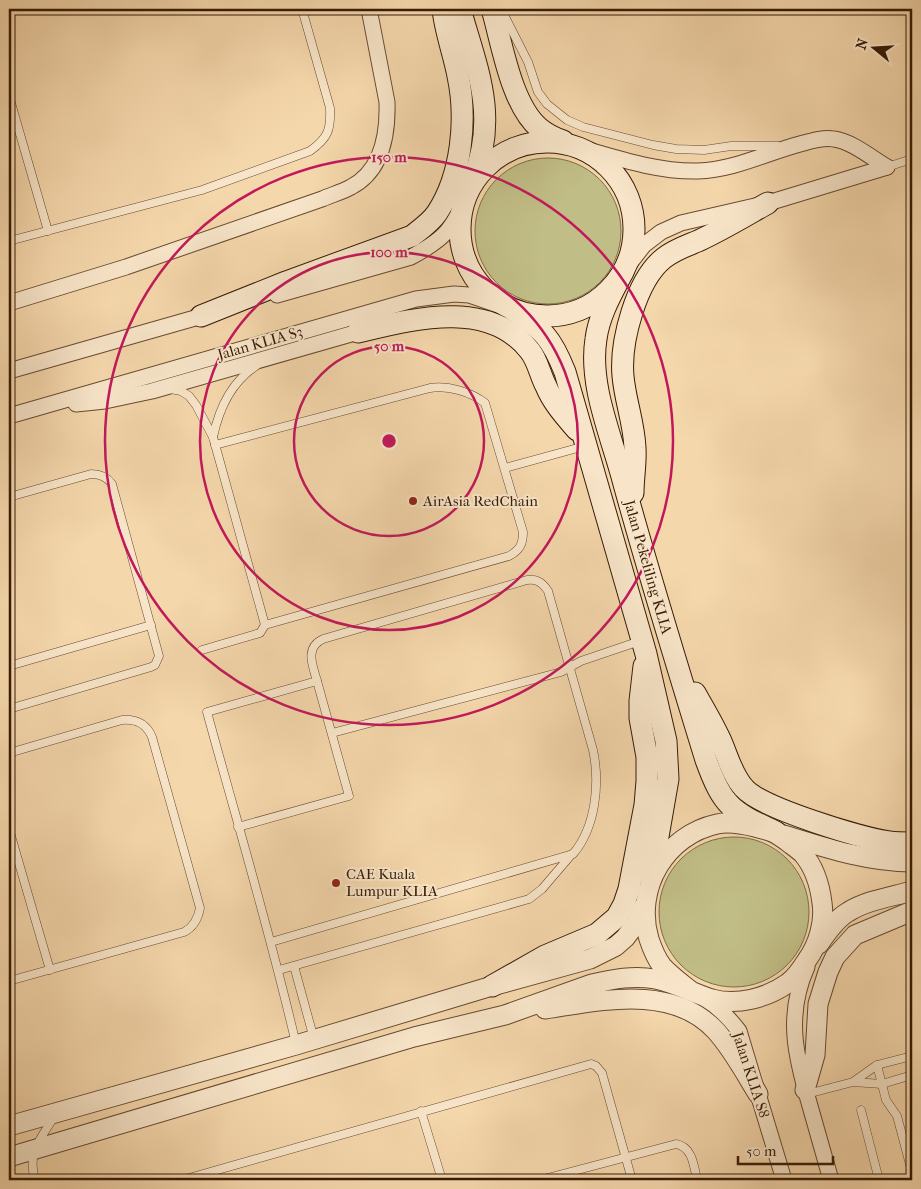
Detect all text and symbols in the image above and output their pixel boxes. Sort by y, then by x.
north arrow [848,22,898,72]
text: N [852,36,872,52]
text: 150 m [371,148,407,166]
text: 100 m [370,243,408,261]
street label: Jalan KLIA S3 [214,322,305,364]
text: 50 m [374,337,405,355]
centre of rings [380,432,398,450]
place label: AirAsia RedChain [422,492,538,510]
marker: AirAsia RedChain [407,495,419,507]
street label: Jalan Pekeliling KLIA [620,497,676,636]
place label: CAE Kuala Lumpur KLIA [346,865,438,900]
marker: CAE Kuala Lumpur KLIA [330,877,342,889]
street label: Jalan KLIA S8 [728,1029,773,1120]
scale bar [738,1134,834,1166]
text: 50 m [746,1142,777,1160]

